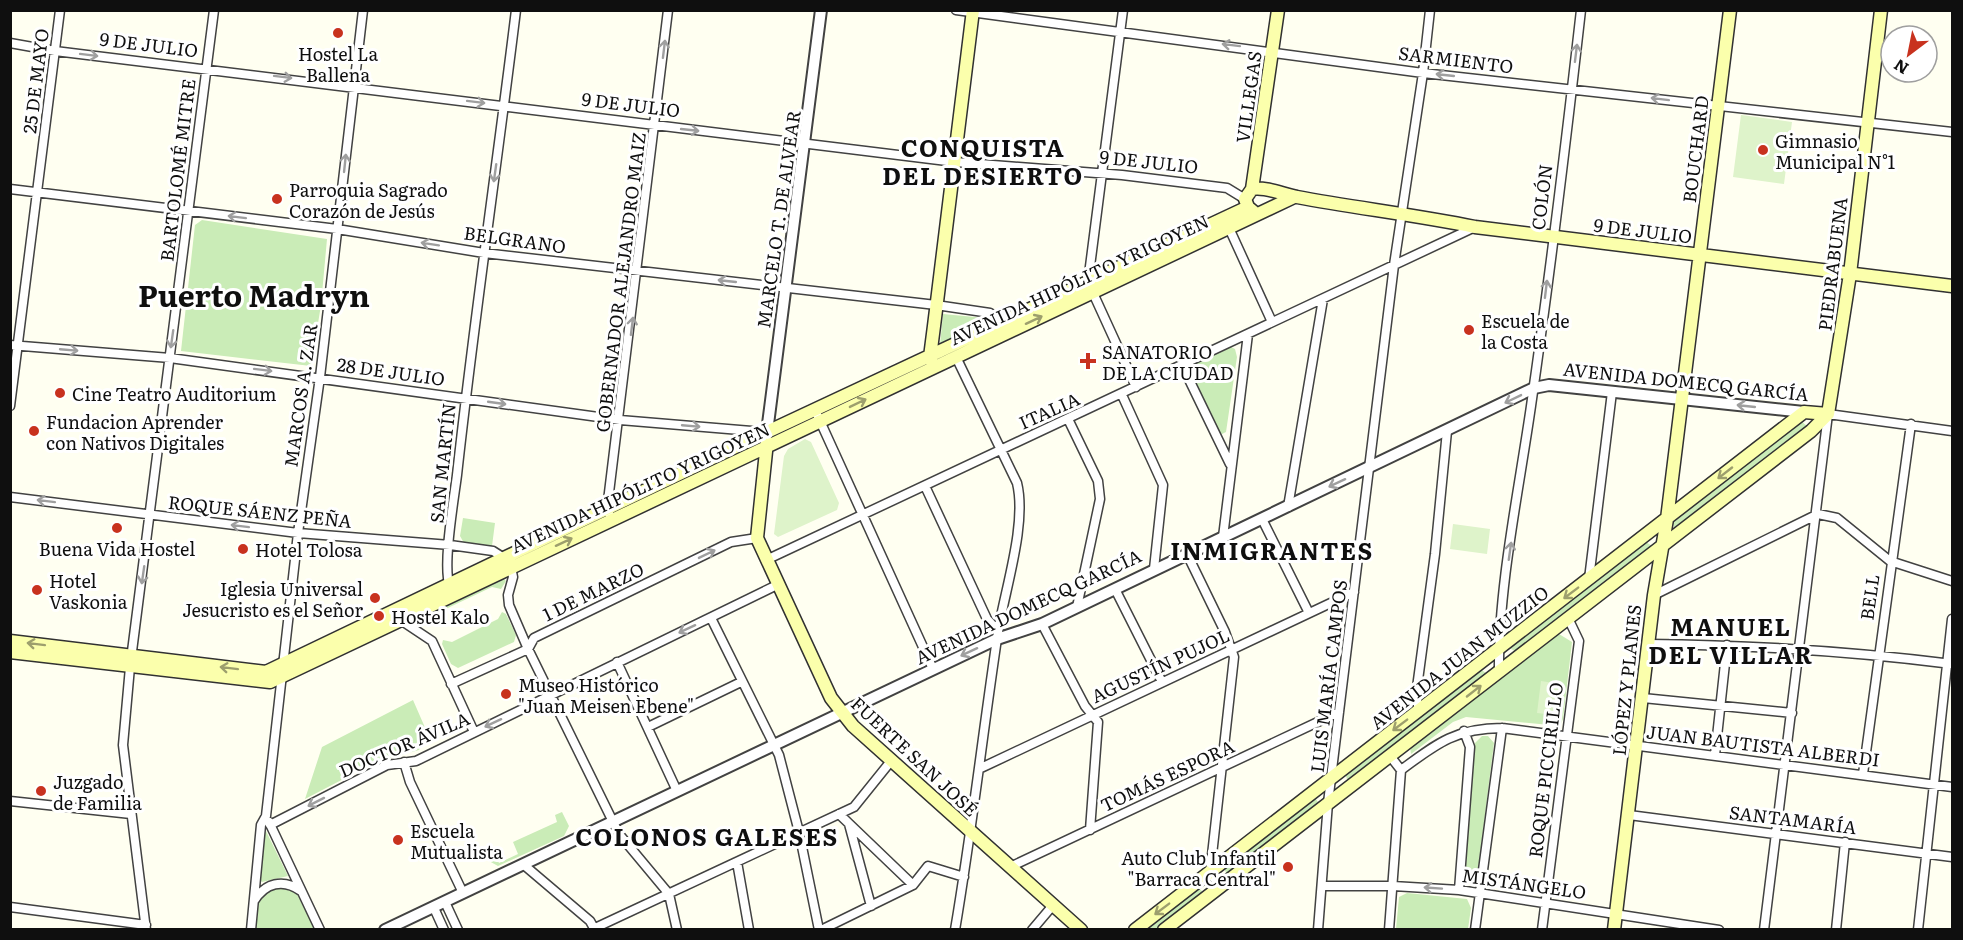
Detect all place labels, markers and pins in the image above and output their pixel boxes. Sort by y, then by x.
marker: Hostel La Ballena [331,26,345,40]
place label: Hostel La Ballena [298,40,378,88]
place label: Gimnasio Municipal N°1 [1775,127,1895,175]
marker: Gimnasio Municipal N°1 [1756,143,1770,157]
place label: Parroquia Sagrado Corazón de Jesús [289,176,448,224]
marker: Parroquia Sagrado Corazón de Jesús [270,192,284,206]
place label: Escuela de la Costa [1481,307,1570,355]
marker: Escuela de la Costa [1462,323,1476,337]
place label: SANATORIO DE LA CIUDAD [1102,338,1234,386]
marker: SANATORIO DE LA CIUDAD [1079,352,1097,370]
place label: Cine Teatro Auditorium [72,380,277,407]
marker: Cine Teatro Auditorium [53,386,67,400]
place label: Fundacion Aprender con Nativos Digitales [46,408,224,456]
marker: Fundacion Aprender con Nativos Digitales [27,424,41,438]
marker: Buena Vida Hostel [110,521,124,535]
place label: Buena Vida Hostel [39,535,195,562]
place label: Hotel Tolosa [255,536,363,563]
marker: Hotel Tolosa [236,542,250,556]
place label: Hotel Vaskonia [49,567,128,615]
place label: Iglesia Universal Jesucristo es el Señor [182,575,363,623]
marker: Hotel Vaskonia [30,583,44,597]
marker: Iglesia Universal Jesucristo es el Señor [368,591,382,605]
place label: Hostel Kalo [391,603,489,630]
marker: Hostel Kalo [372,609,386,623]
place label: Museo Histórico "Juan Meisen Ebene" [518,671,694,719]
marker: Museo Histórico "Juan Meisen Ebene" [499,687,513,701]
place label: Juzgado de Familia [53,768,142,816]
marker: Juzgado de Familia [34,784,48,798]
place label: Escuela Mutualista [410,817,503,865]
marker: Escuela Mutualista [391,833,405,847]
place label: Auto Club Infantil "Barraca Central" [1121,844,1276,892]
marker: Auto Club Infantil "Barraca Central" [1281,860,1295,874]

